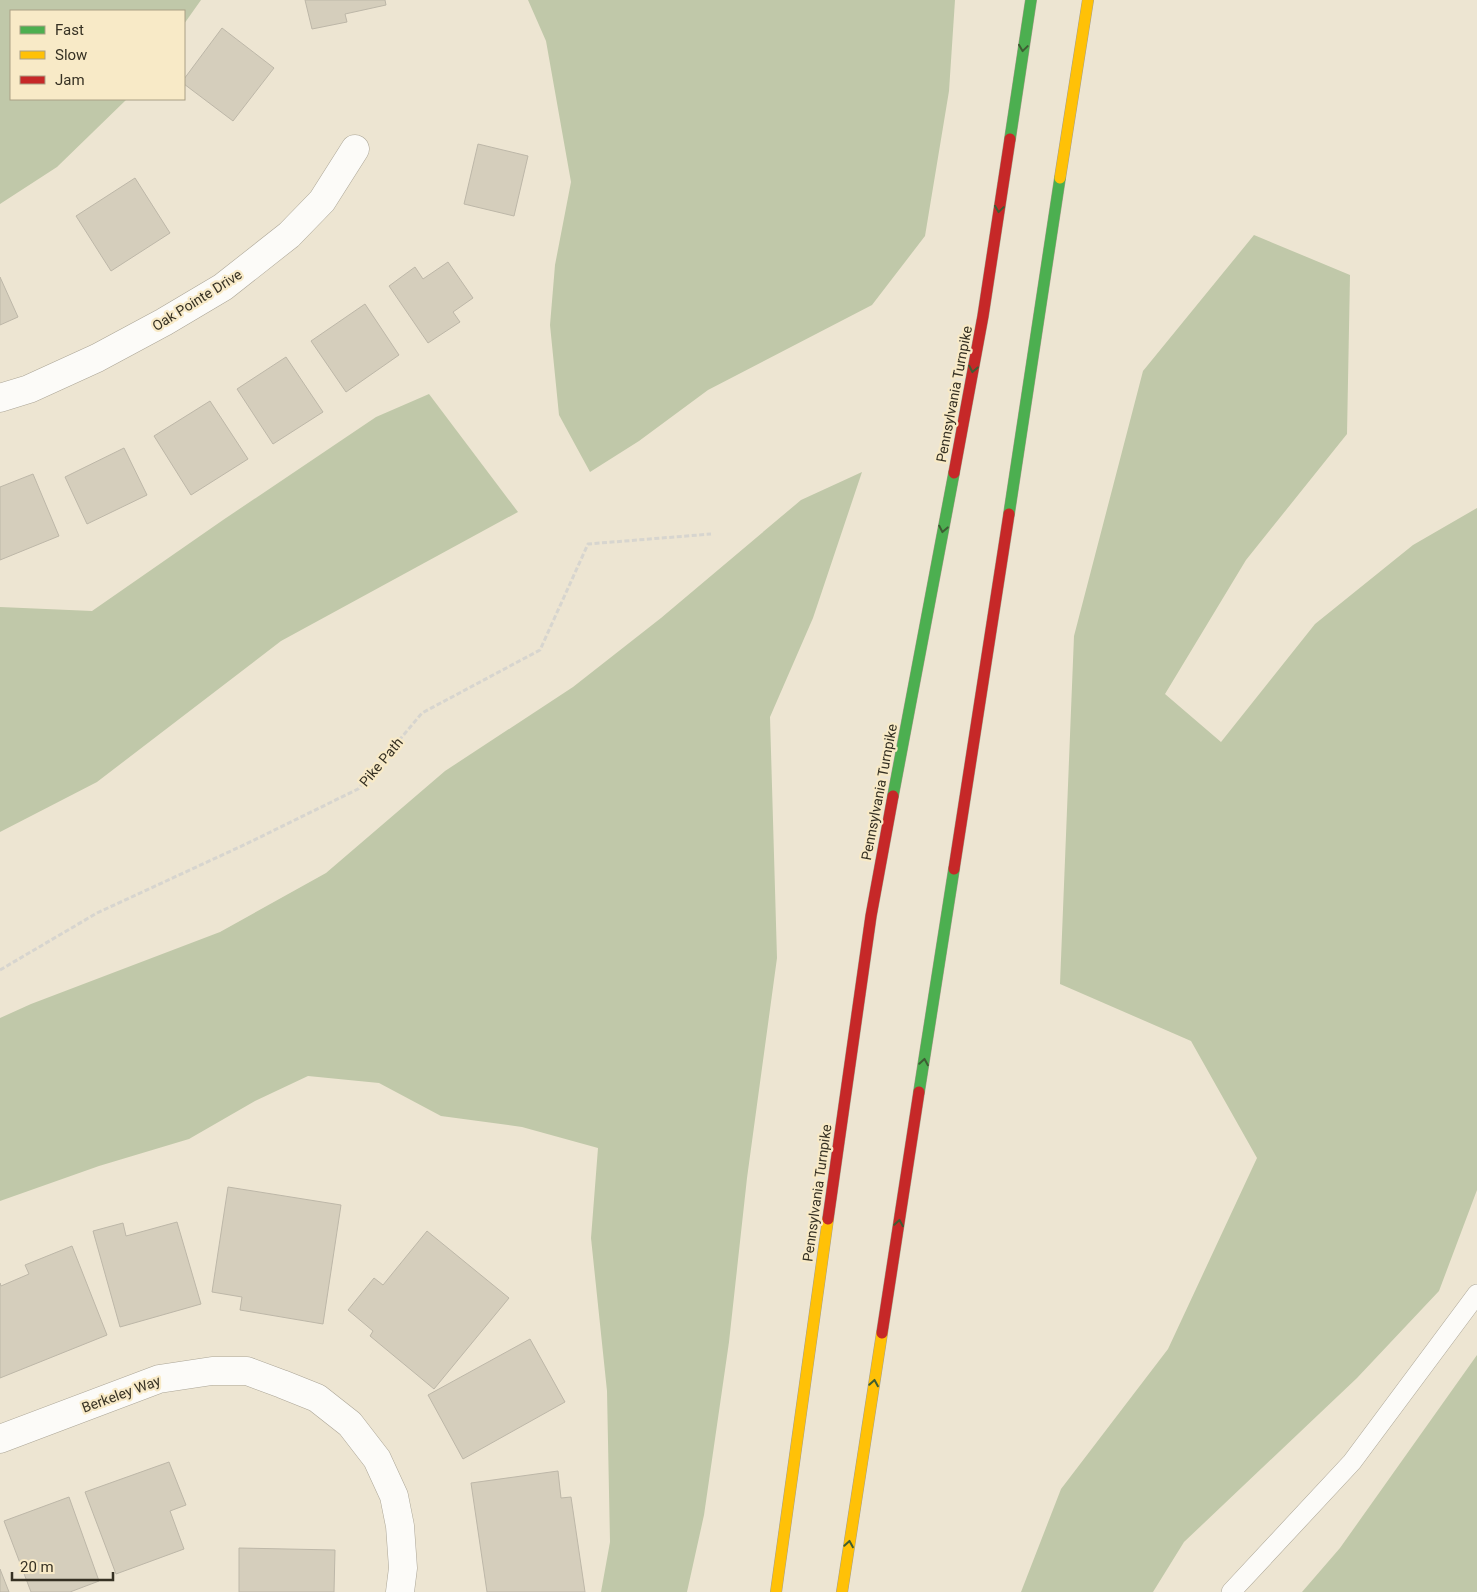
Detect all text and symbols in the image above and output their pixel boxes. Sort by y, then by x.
legend [10,10,185,100]
text: Fast [55,21,84,39]
one-way arrow [1019,44,1029,53]
text: Slow [55,46,87,64]
text: Jam [55,71,85,89]
one-way arrow [995,205,1005,213]
street label: Oak Pointe Drive [149,266,245,334]
street label: Pennsylvania Turnpike [933,324,975,464]
one-way arrow [969,365,979,374]
one-way arrow [939,525,949,533]
street label: Pennsylvania Turnpike [858,722,900,862]
street label: Pike Path [356,734,406,790]
one-way arrow [918,1058,928,1066]
street label: Pennsylvania Turnpike [799,1123,835,1263]
one-way arrow [893,1218,904,1226]
street label: Berkeley Way [80,1372,163,1416]
one-way arrow [869,1379,879,1388]
one-way arrow [844,1539,854,1548]
scale bar [12,1550,114,1582]
text: 20 m [20,1558,54,1576]

